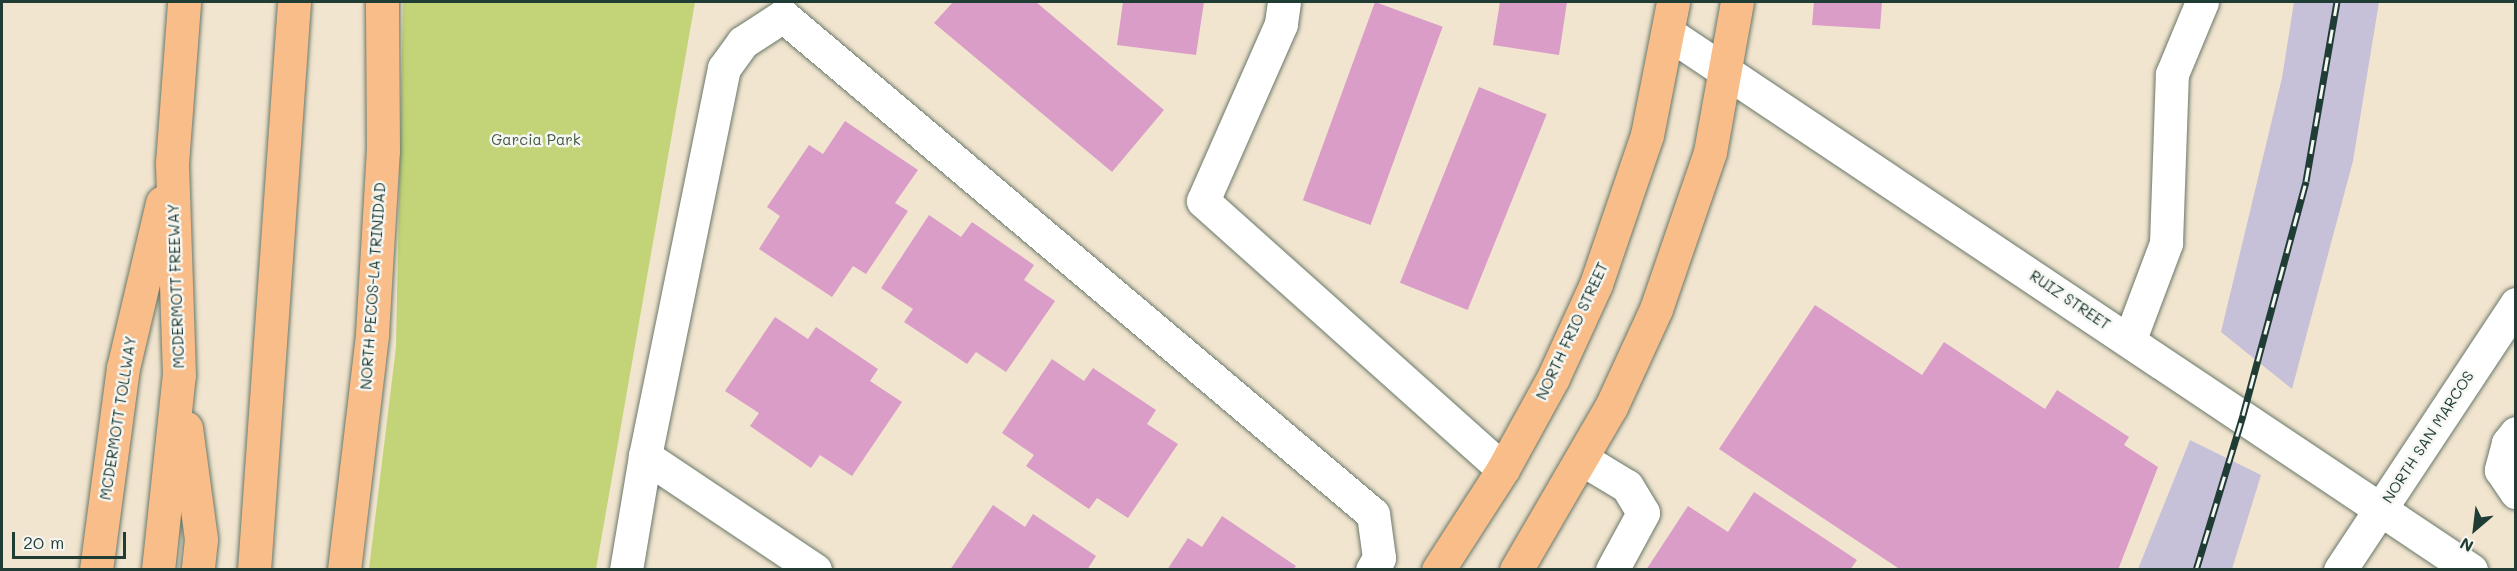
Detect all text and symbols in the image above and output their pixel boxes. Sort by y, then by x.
park label: Garcia Park [491,131,581,149]
street label: NORTH PECOS-LA TRINIDAD [357,182,389,390]
street label: MCDERMOTT FREEWAY [164,203,188,369]
street label: NORTH FRIO STREET [1532,259,1612,403]
street label: RUIZ STREET [2026,267,2114,333]
street label: MCDERMOTT TOLLWAY [96,335,140,501]
street label: NORTH SAN MARCOS [2378,367,2478,507]
north arrow [2445,499,2505,559]
scale bar [15,520,129,558]
text: 20 m [23,530,64,554]
text: N [2456,533,2477,557]

